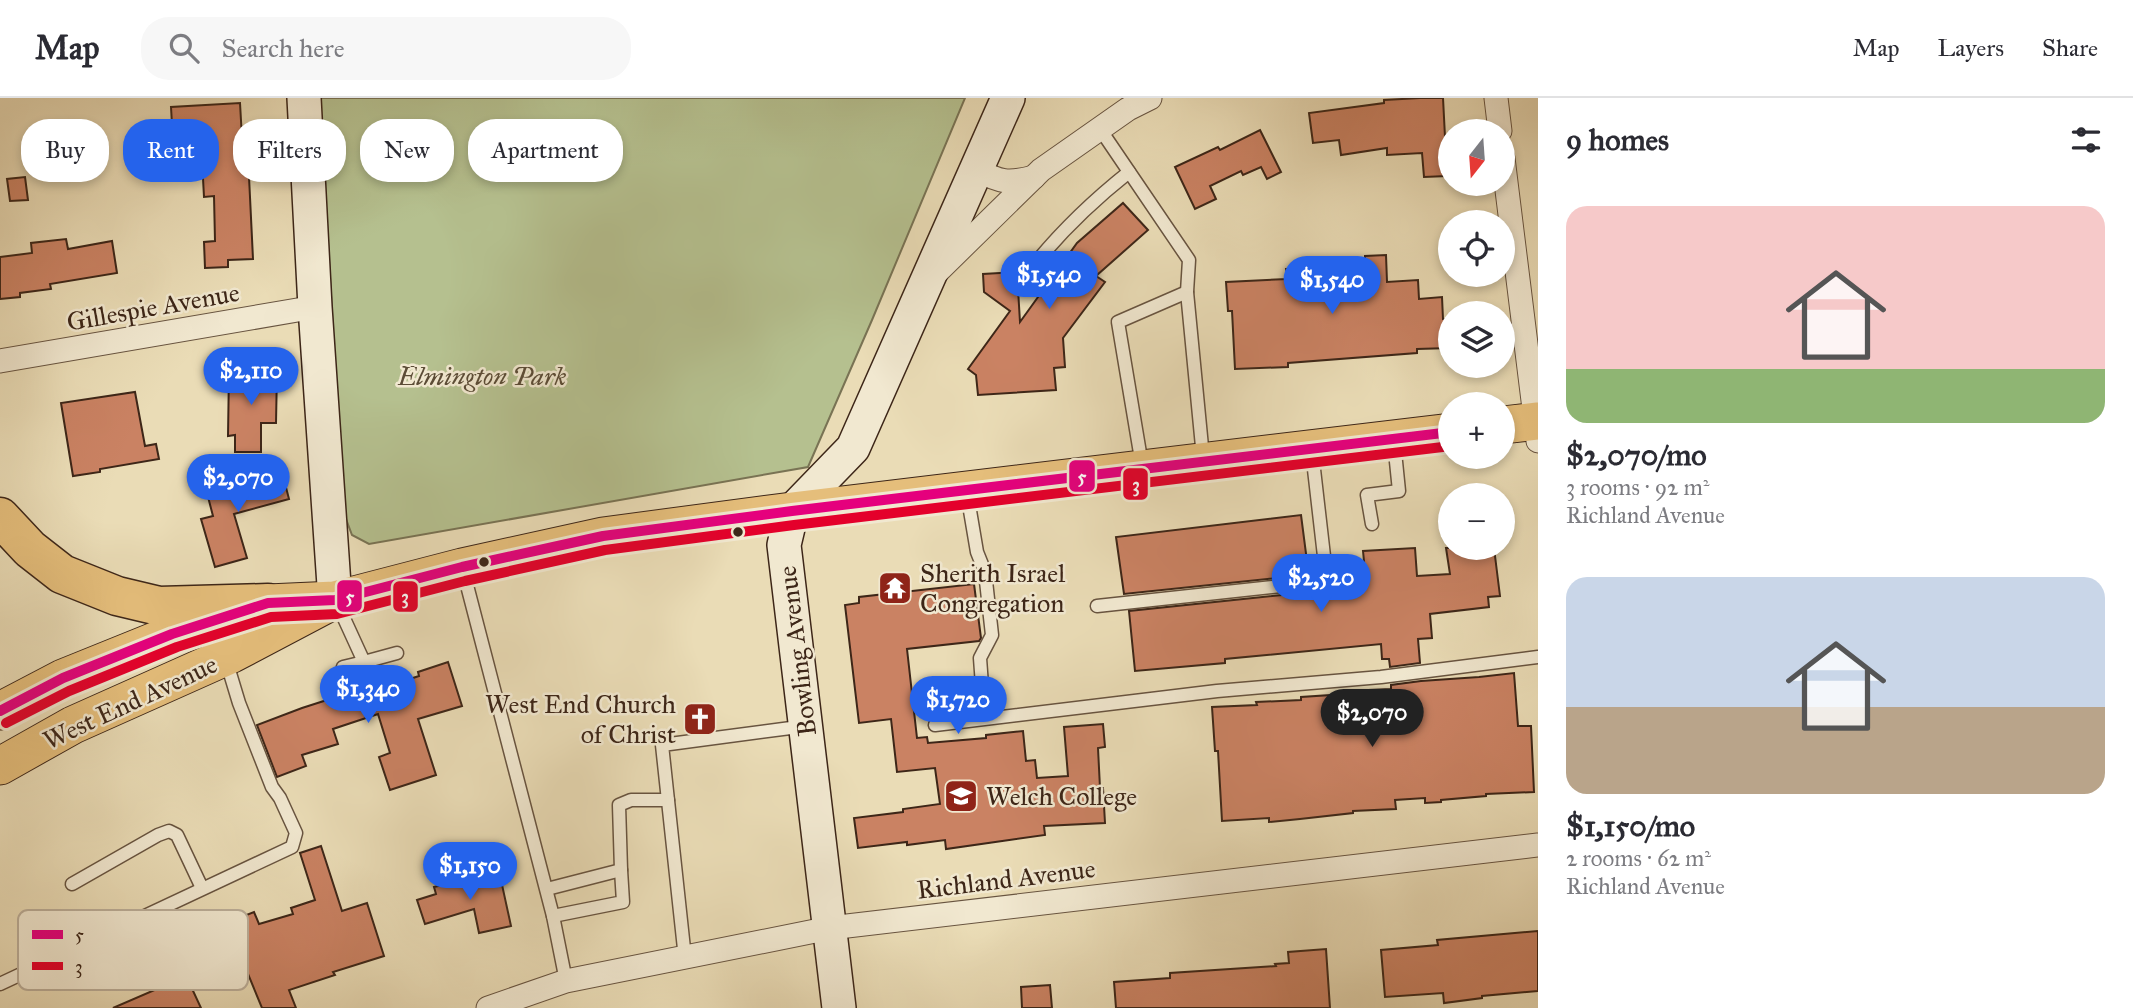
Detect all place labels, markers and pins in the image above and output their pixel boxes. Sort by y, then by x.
pin: $1,540 [992,252,1106,311]
pin: $1,540 [1275,256,1389,316]
pin: $2,110 [194,348,308,407]
pin: $2,070 [181,454,295,514]
unlabelled marker [731,525,745,539]
pin: $2,520 [1264,554,1378,614]
unlabelled marker [477,555,491,569]
place label: Sherith Israel Congregation [920,557,1065,619]
temple icon: Sherith Israel Congregation [876,569,914,607]
pin: $1,340 [311,666,425,725]
pin: $1,720 [901,676,1015,736]
place label: West End Church of Christ [485,688,677,750]
pin: $2,070 [1315,690,1429,749]
church icon: West End Church of Christ [681,700,719,738]
school or university icon: Welch College [942,777,980,815]
place label: Welch College [986,780,1137,812]
pin: $1,150 [413,842,527,902]

